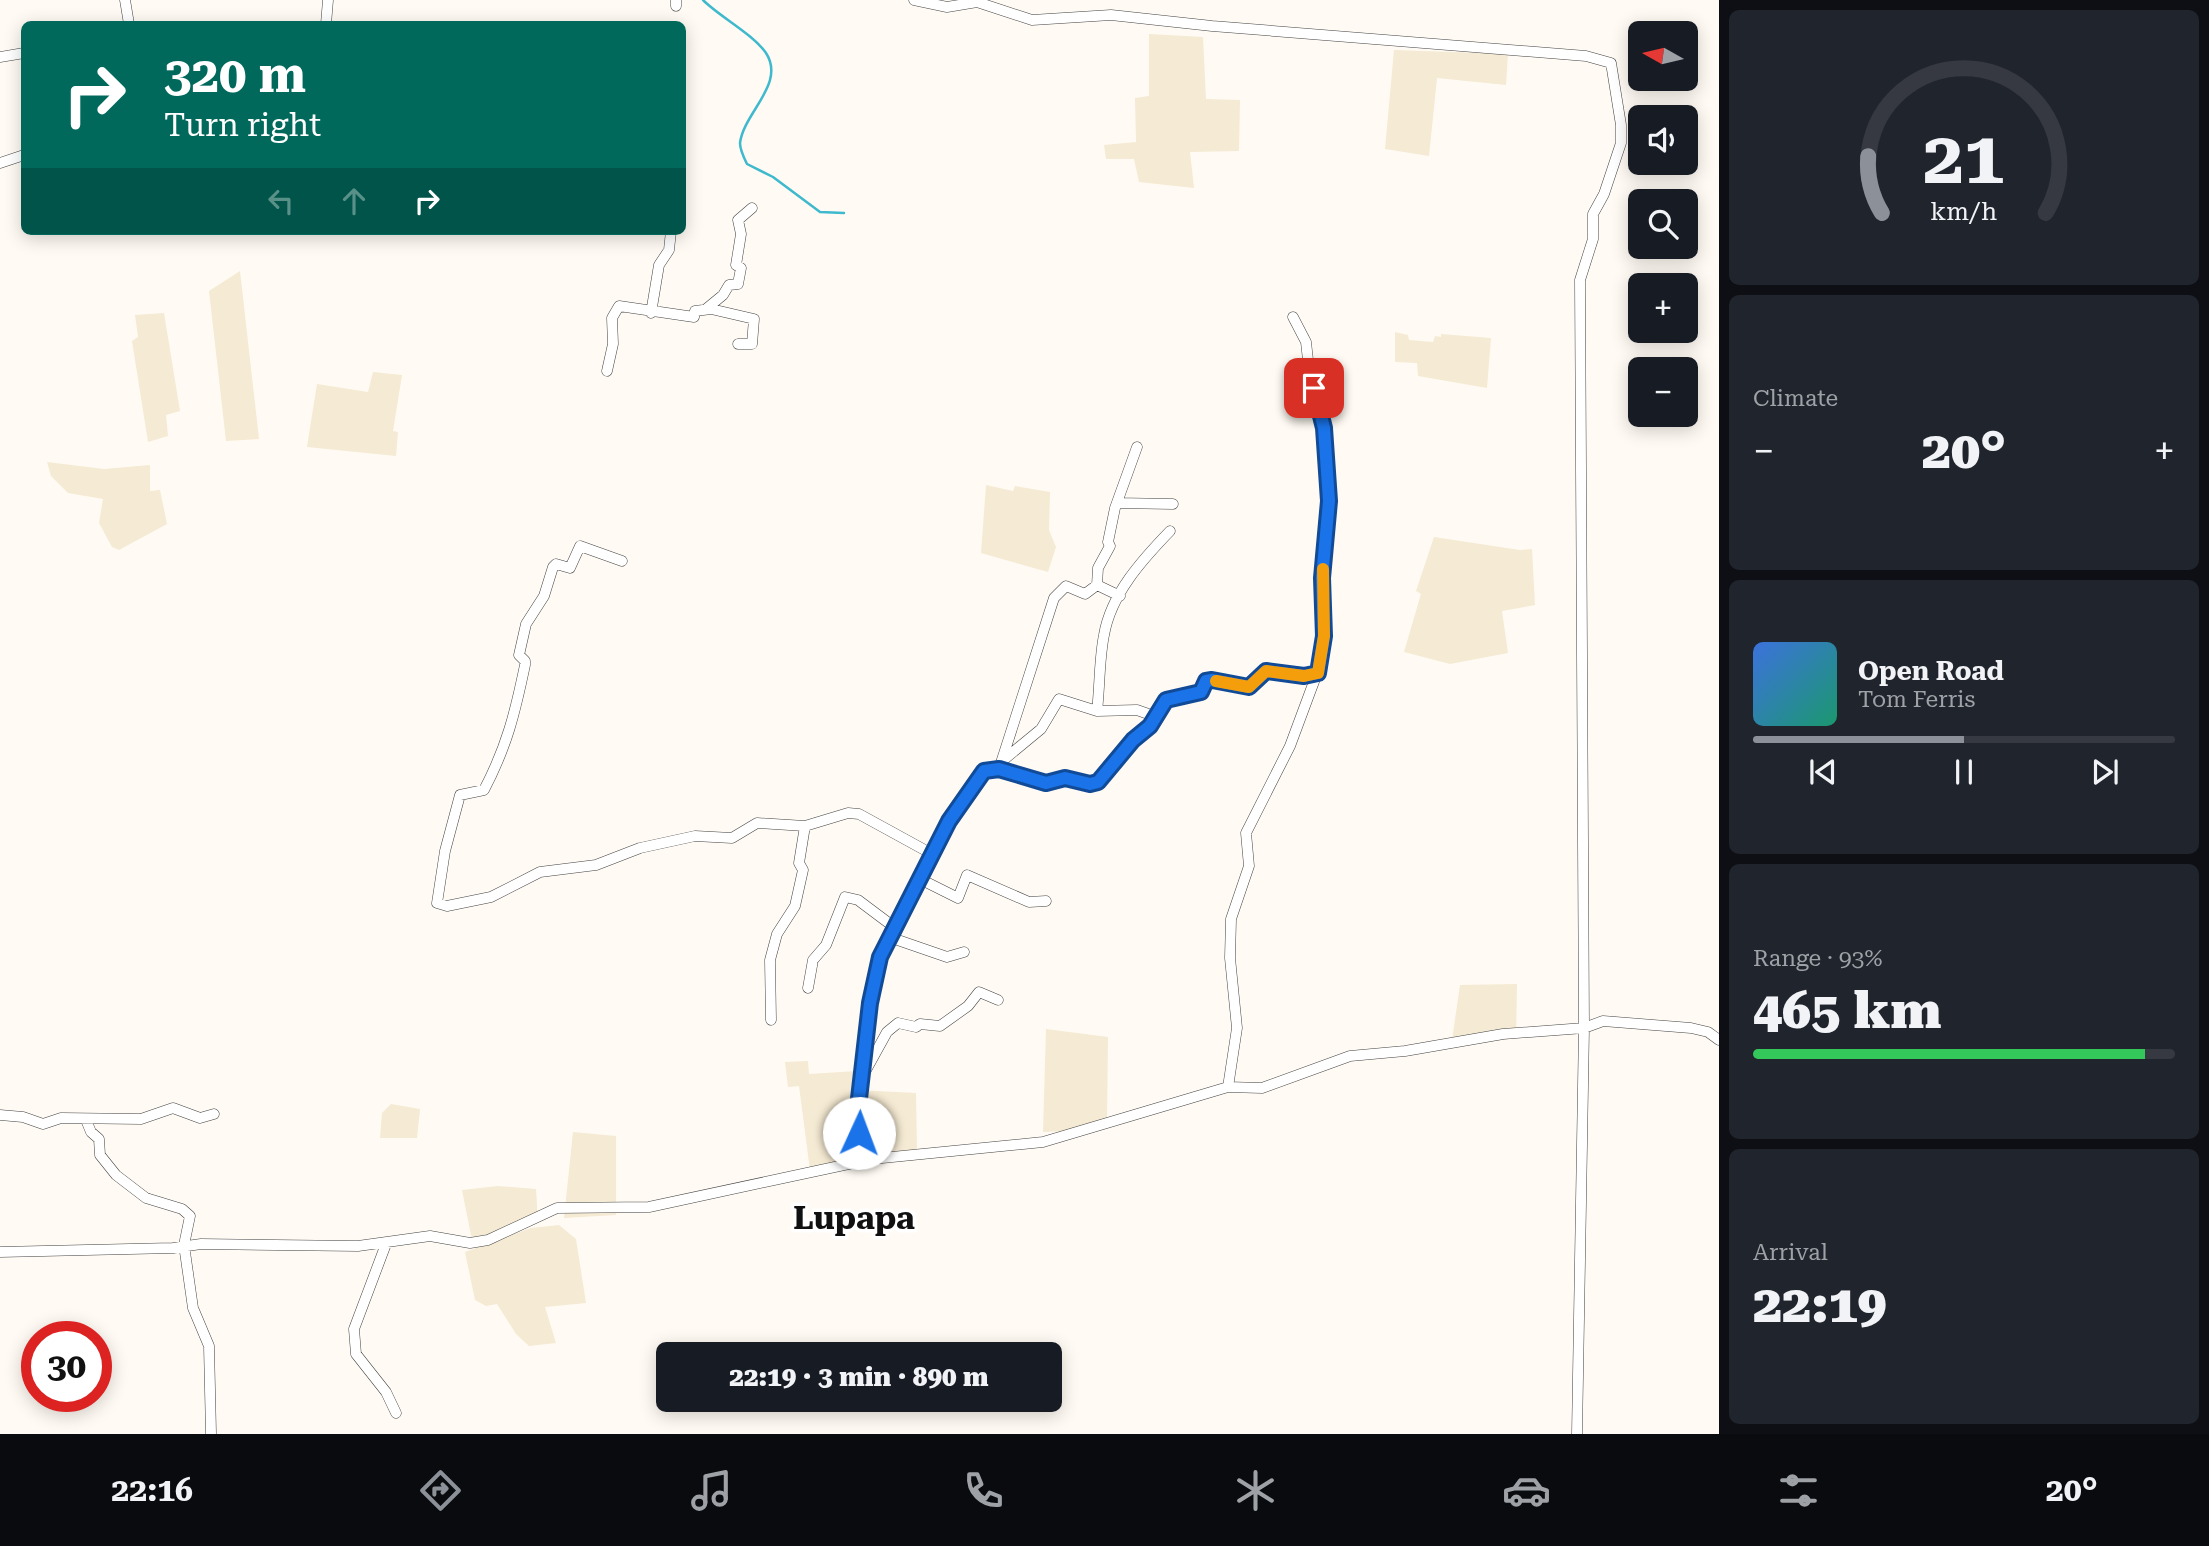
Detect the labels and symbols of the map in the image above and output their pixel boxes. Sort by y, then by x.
north arrow [1628,21,1698,91]
pin [1284,358,1344,418]
position arrow [822,1096,896,1170]
district label: Lupapa [793,1199,915,1237]
speed limit sign: 30 [21,1321,112,1412]

